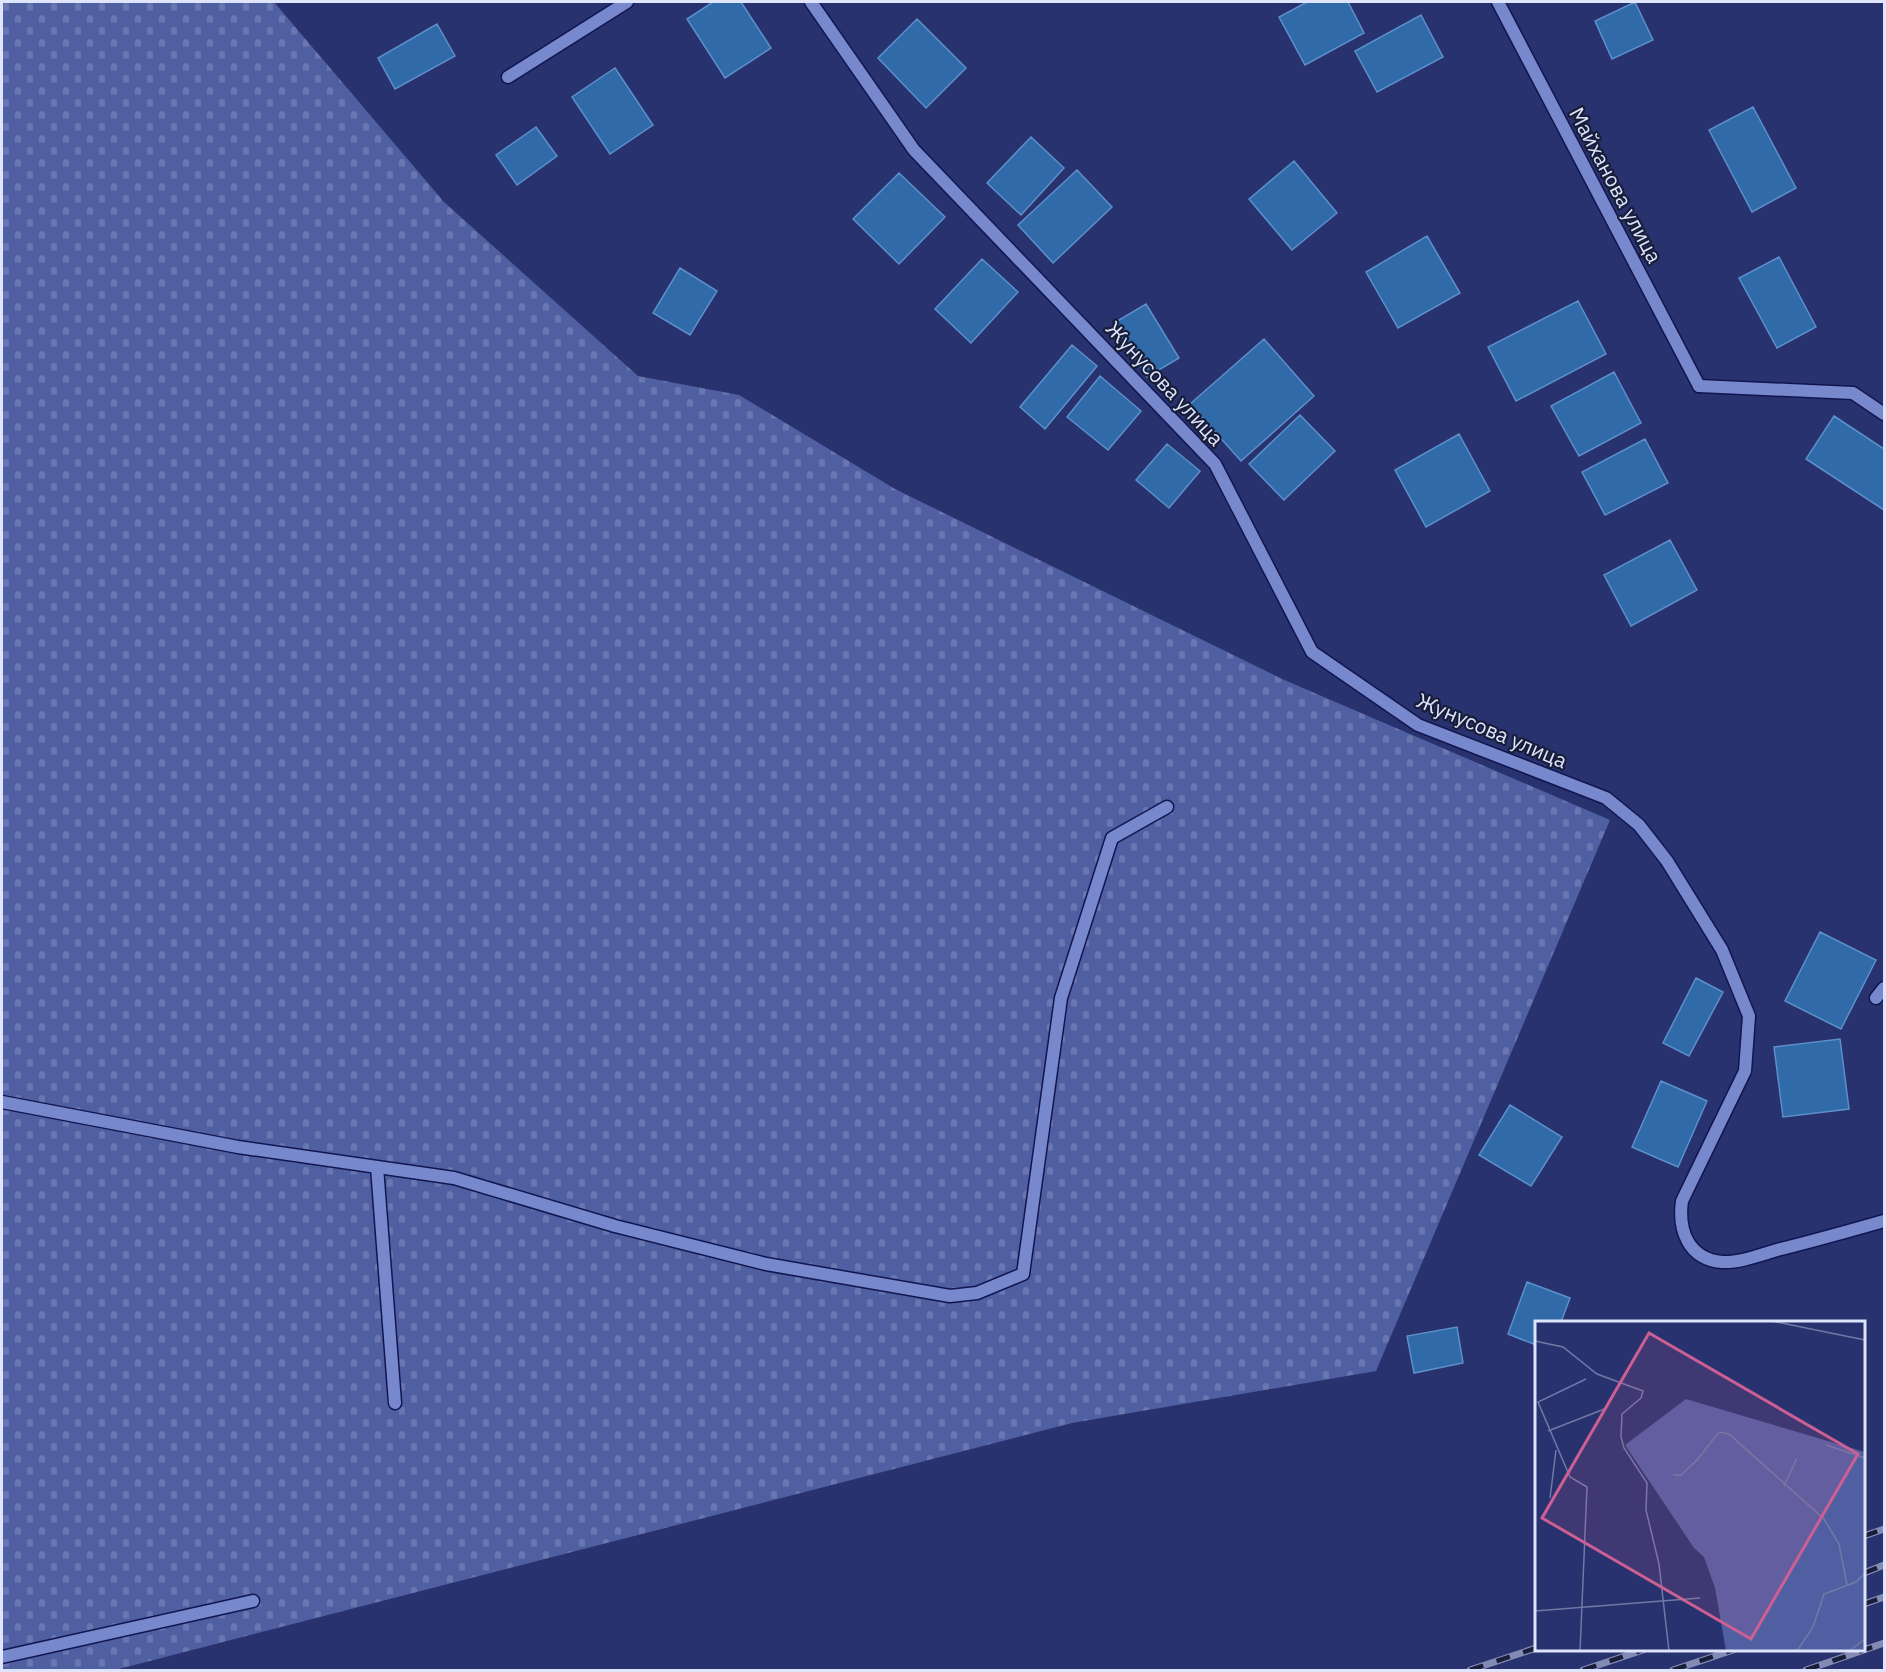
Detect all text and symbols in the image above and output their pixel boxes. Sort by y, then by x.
street label: Майханова улица [1563,102,1669,268]
street label: Жунусова улица [1100,315,1230,451]
street label: Жунусова улица [1412,686,1572,774]
inset map [1535,1321,1865,1651]

